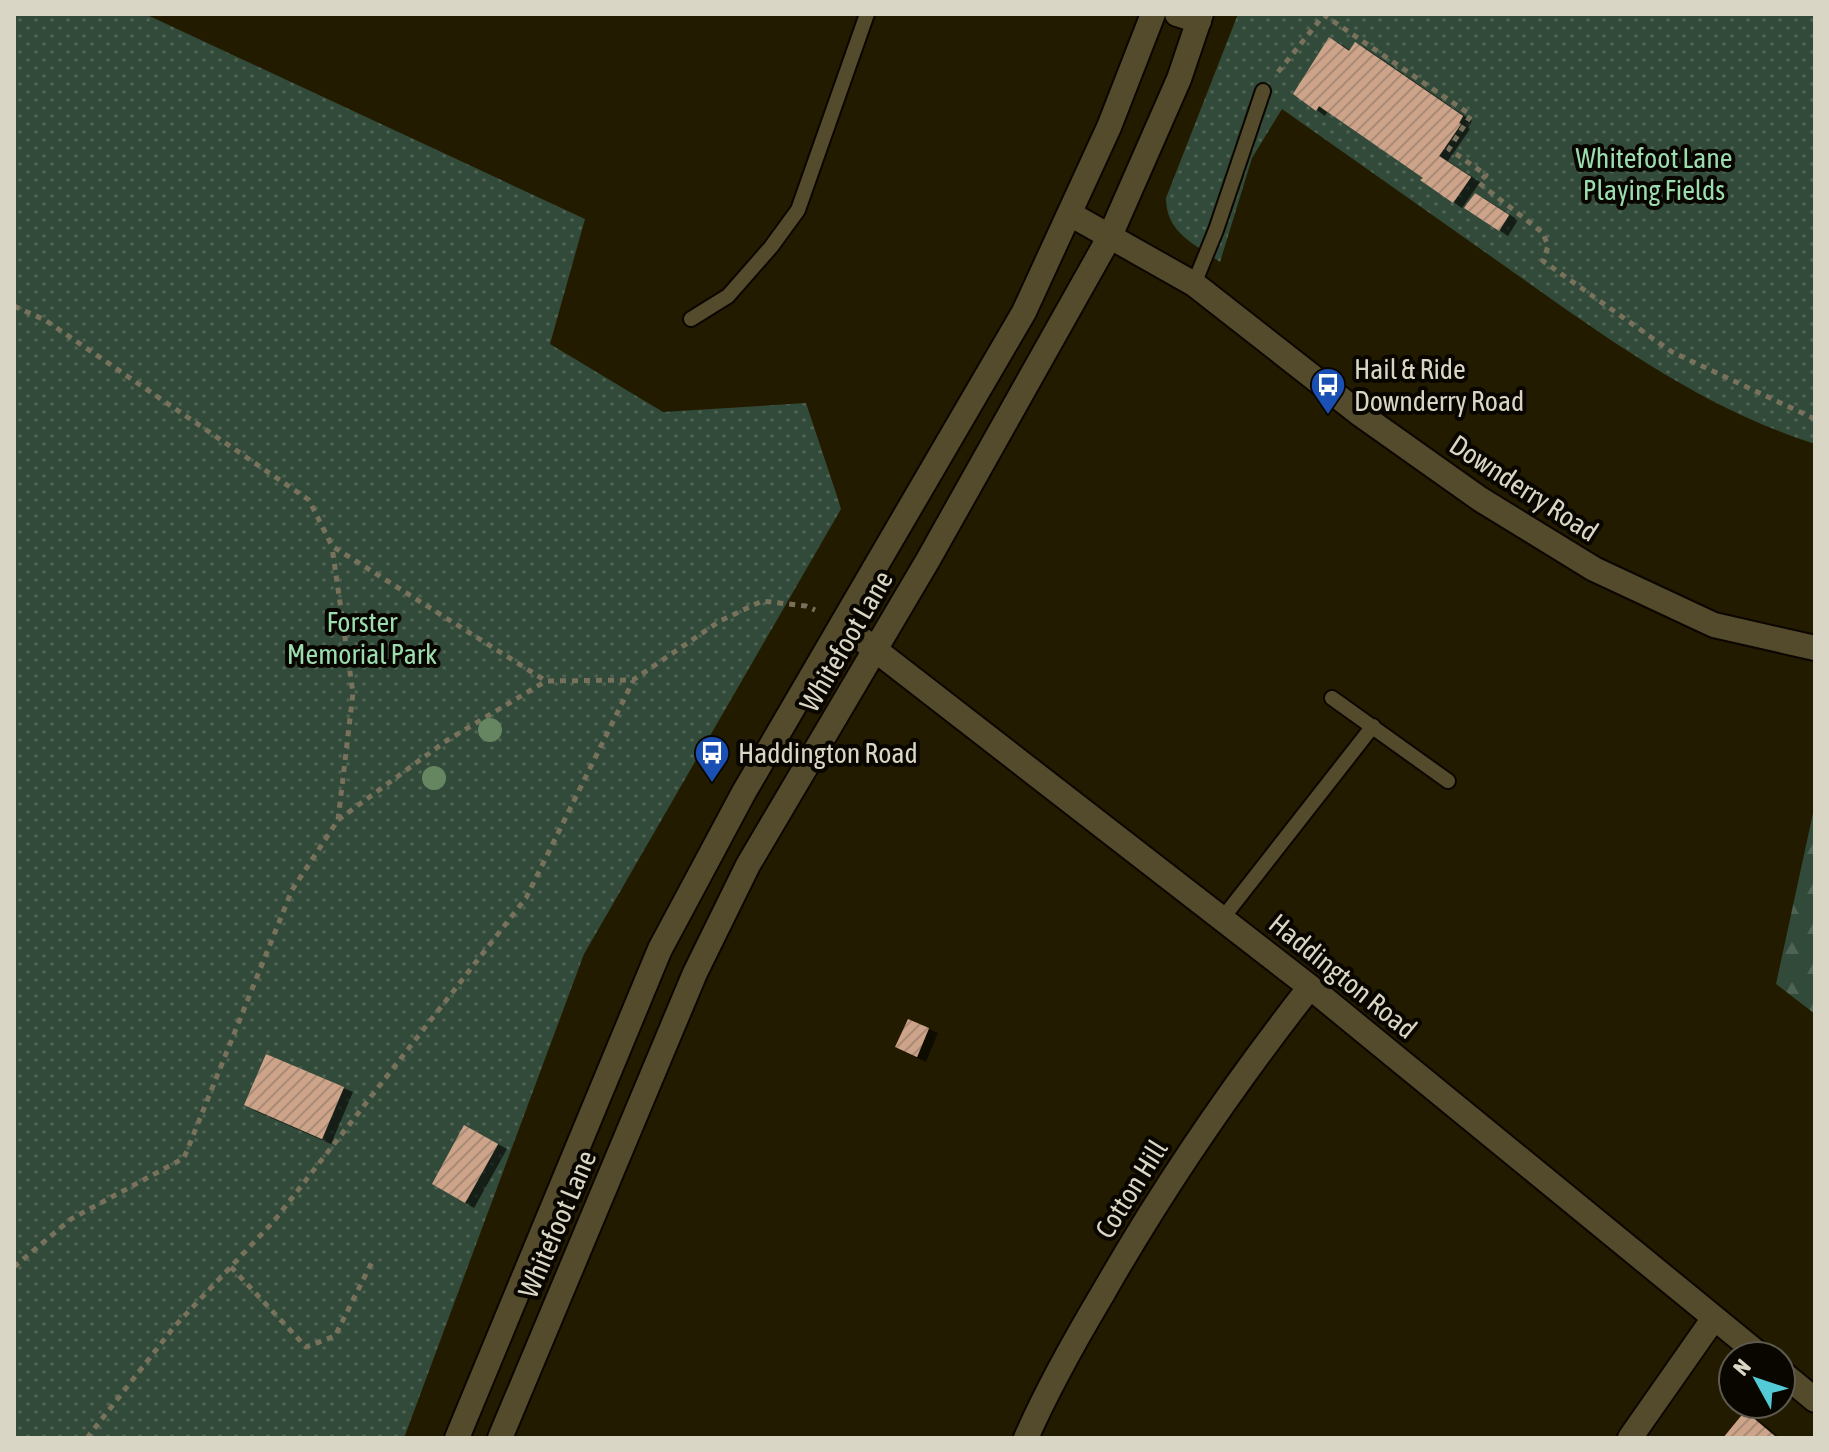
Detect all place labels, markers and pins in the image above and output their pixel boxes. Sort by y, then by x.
place label: Hail & Ride Downderry Road [1354,353,1524,417]
bus stop icon: Hail & Ride Downderry Road [1309,366,1347,416]
bus stop icon: Haddington Road [693,734,731,784]
place label: Haddington Road [738,737,918,769]

